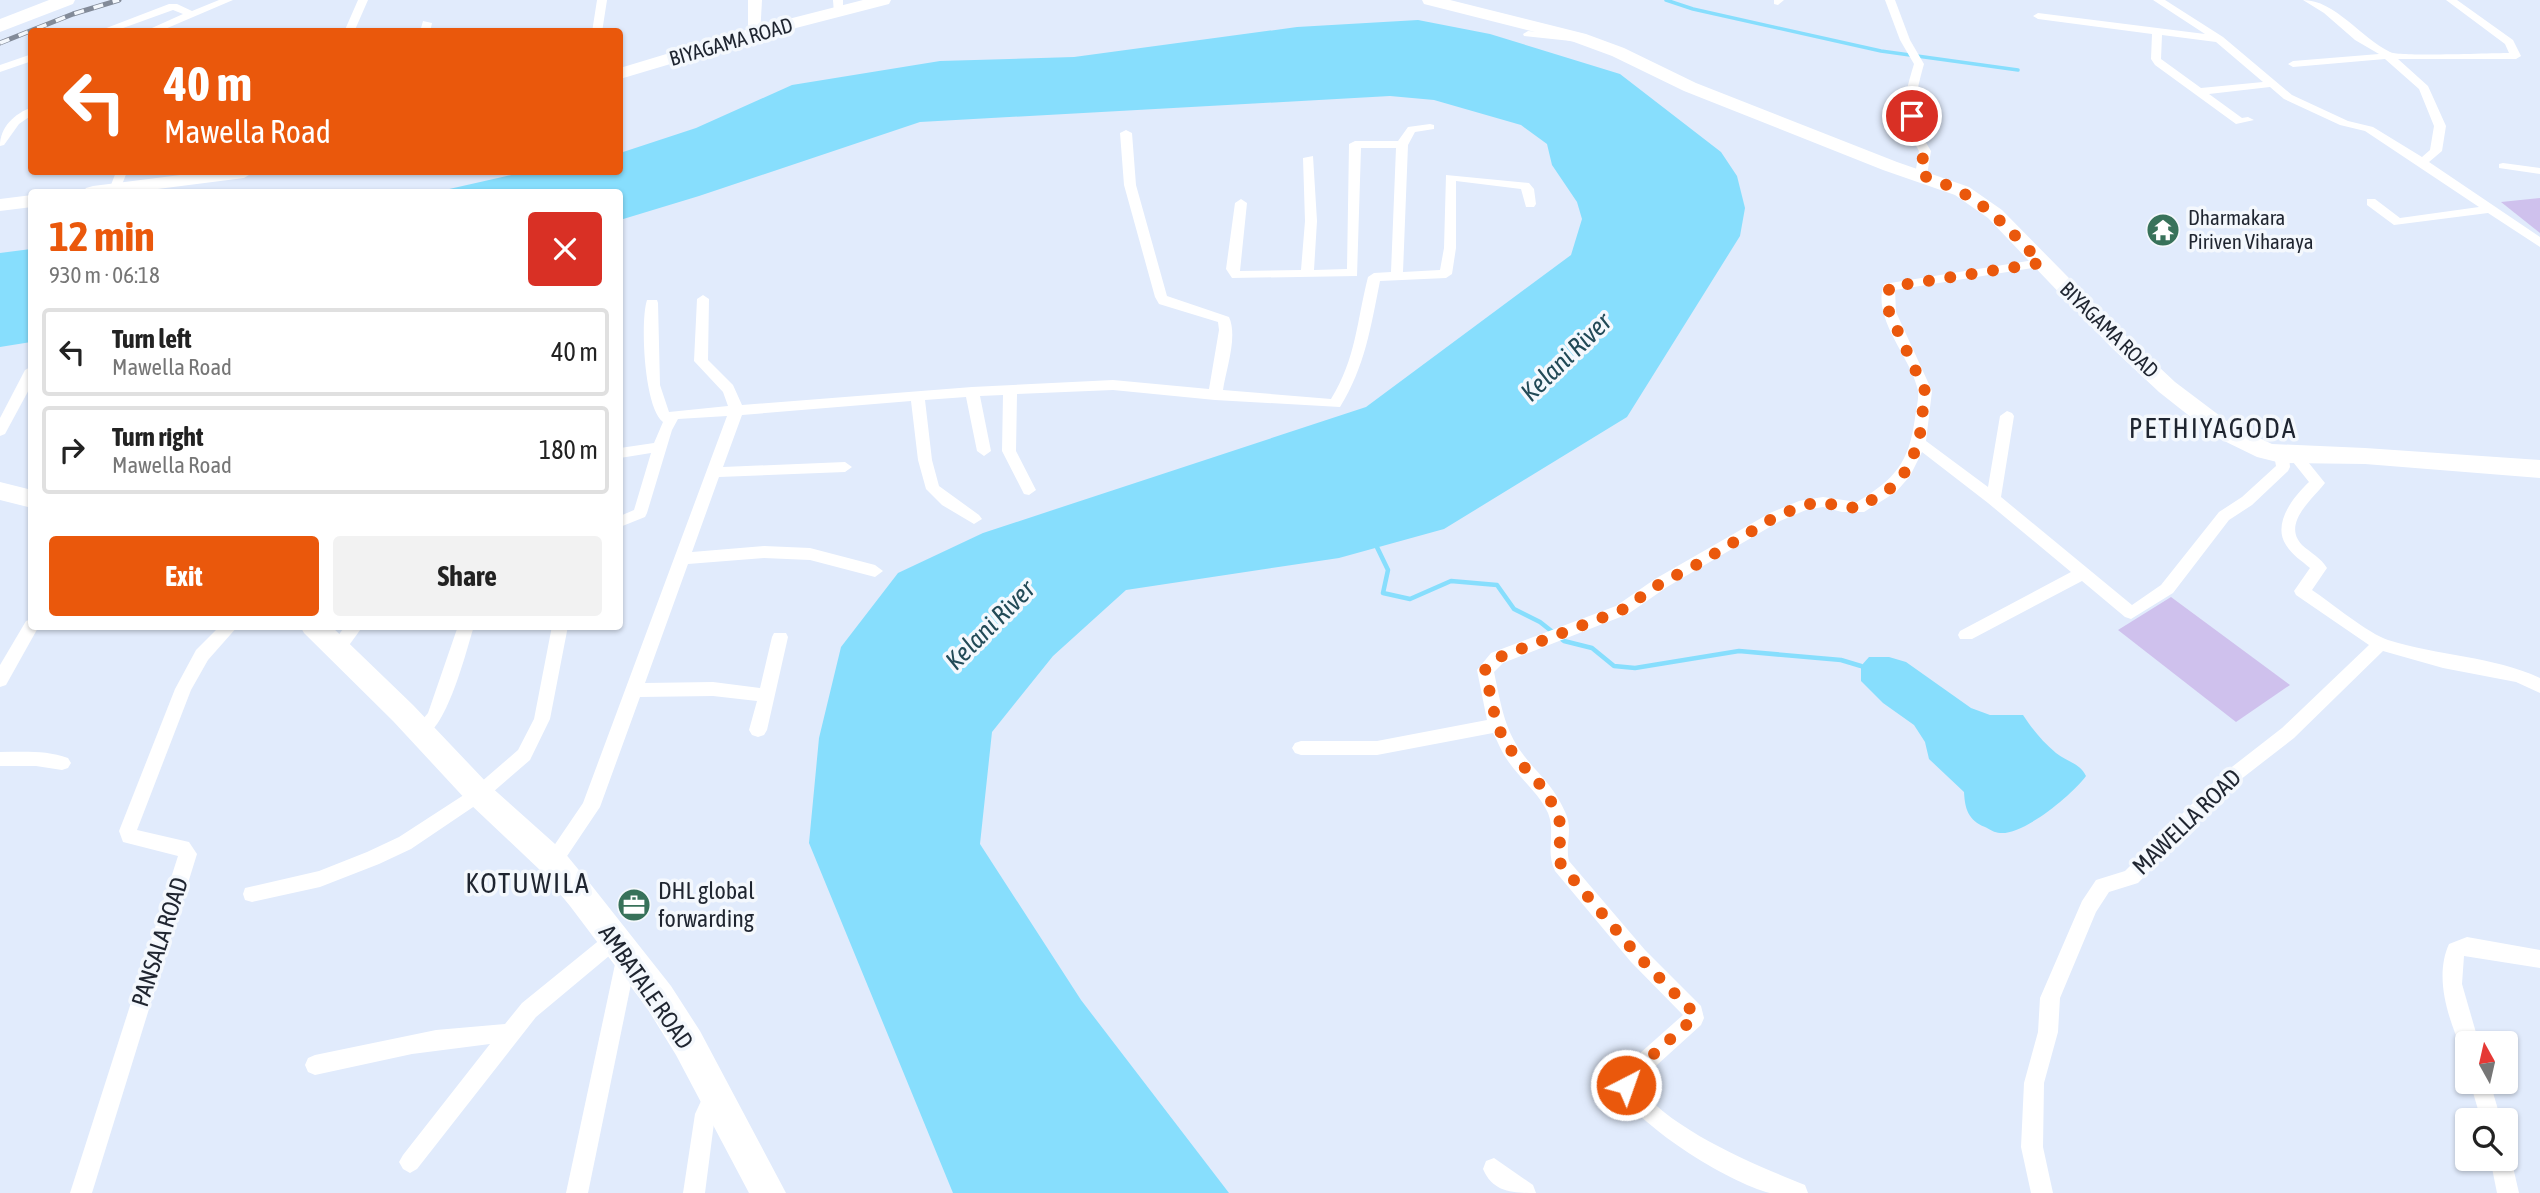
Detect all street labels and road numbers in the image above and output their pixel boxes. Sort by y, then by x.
street label: BIYAGAMA ROAD [666,12,795,70]
street label: BIYAGAMA ROAD [2056,276,2164,382]
street label: MAWELLA ROAD [2127,763,2246,880]
street label: PANSALA ROAD [126,874,193,1010]
street label: AMBATALE ROAD [594,920,699,1054]

